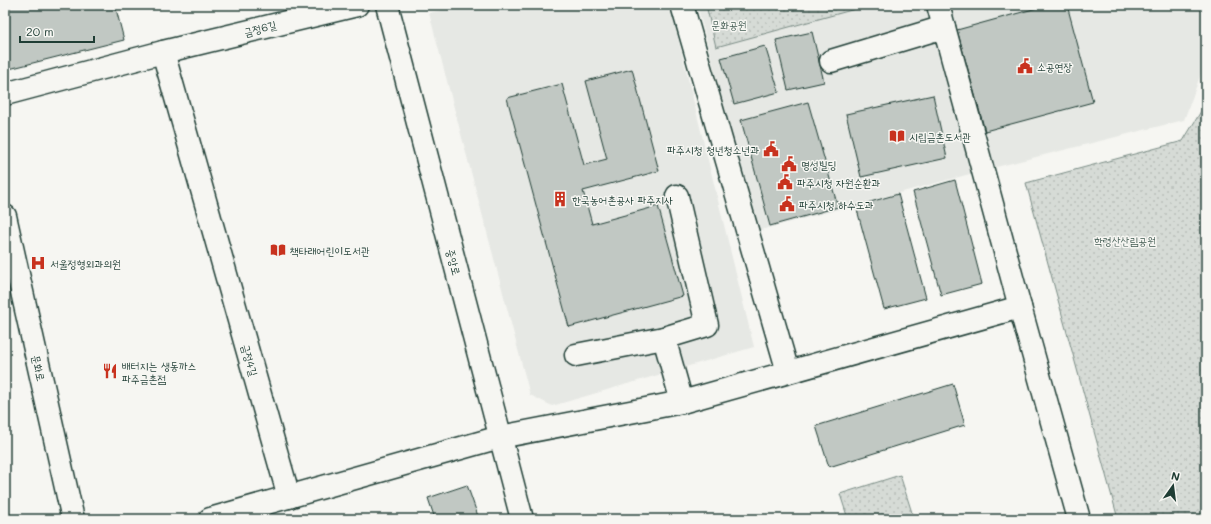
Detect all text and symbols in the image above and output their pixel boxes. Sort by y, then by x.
street label: 금정6길 [242,17,278,39]
park label: 문화공원 [711,17,747,32]
scale bar [20,18,94,44]
text: 20 m [26,23,54,39]
public building icon: 소공연장 [1016,57,1034,75]
place label: 소공연장 [1037,59,1073,74]
library icon: 시립금촌도서관 [888,127,906,145]
place label: 시립금촌도서관 [909,129,971,144]
public building icon: 파주시청 청년청소년과 [762,140,780,158]
place label: 파주시청 청년청소년과 [667,142,759,157]
public building icon: 명성빌딩 [780,155,798,173]
place label: 명성빌딩 [801,157,836,172]
public building icon: 파주시청 자원순환과 [776,173,794,191]
place label: 파주시청 자원순환과 [797,175,880,190]
building icon: 한국농어촌공사 파주지사 [551,190,569,208]
place label: 한국농어촌공사 파주지사 [572,192,673,207]
public building icon: 파주시청 하수도과 [778,195,796,213]
place label: 파주시청 하수도과 [799,197,873,212]
park label: 학령산산림공원 [1094,233,1156,248]
library icon: 책타래어린이도서관 [269,241,287,259]
place label: 책타래어린이도서관 [290,243,370,258]
street label: 중앙로 [443,247,465,277]
hospital icon: 서울정형외과의원 [29,254,47,272]
place label: 서울정형외과의원 [50,256,121,271]
street label: 금정4길 [238,342,262,378]
street label: 문화로 [29,353,49,383]
place label: 배터지는 생동까스 파주금촌점 [122,358,196,386]
restaurant icon: 배터지는 생동까스 파주금촌점 [101,362,119,380]
north arrow [1153,466,1193,506]
text: N [1170,468,1181,484]

